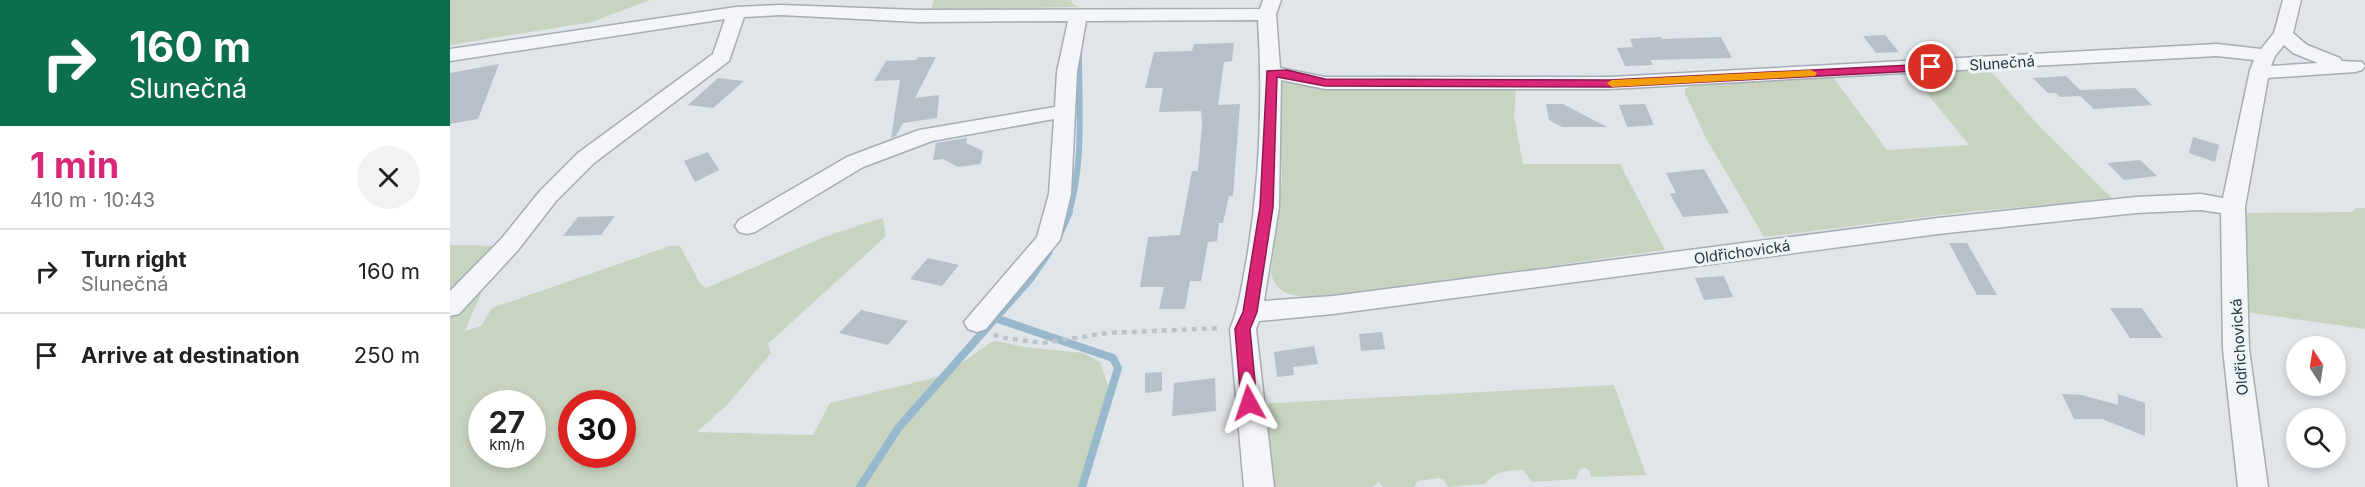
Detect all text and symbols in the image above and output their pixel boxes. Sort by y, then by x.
text: 160 m [129,21,251,72]
icon: right [30,24,108,102]
pin [1905,41,1956,92]
icon: arrive [1914,50,1947,83]
street label: Slunečná [1969,51,2035,75]
text: Slunečná [129,72,247,105]
text: 1 min [30,143,119,187]
button: close [357,146,420,209]
text: 410 m · 10:43 [30,188,155,212]
street label: Oldřichovická [1693,236,1791,268]
text: Turn right [81,246,187,272]
icon: right [30,255,63,288]
text: 160 m [358,258,420,284]
text: Slunečná [81,272,168,296]
street label: Oldřichovická [2226,298,2252,396]
north arrow [2286,336,2346,396]
map controls [2286,336,2346,468]
icon: arrive [30,339,63,372]
text: Arrive at destination [81,342,300,368]
text: 250 m [354,342,420,368]
position arrow [1217,371,1281,435]
speed limit sign: 30 [558,390,636,468]
text: 27 [489,404,525,440]
button: search [2286,408,2346,468]
text: km/h [489,435,525,454]

